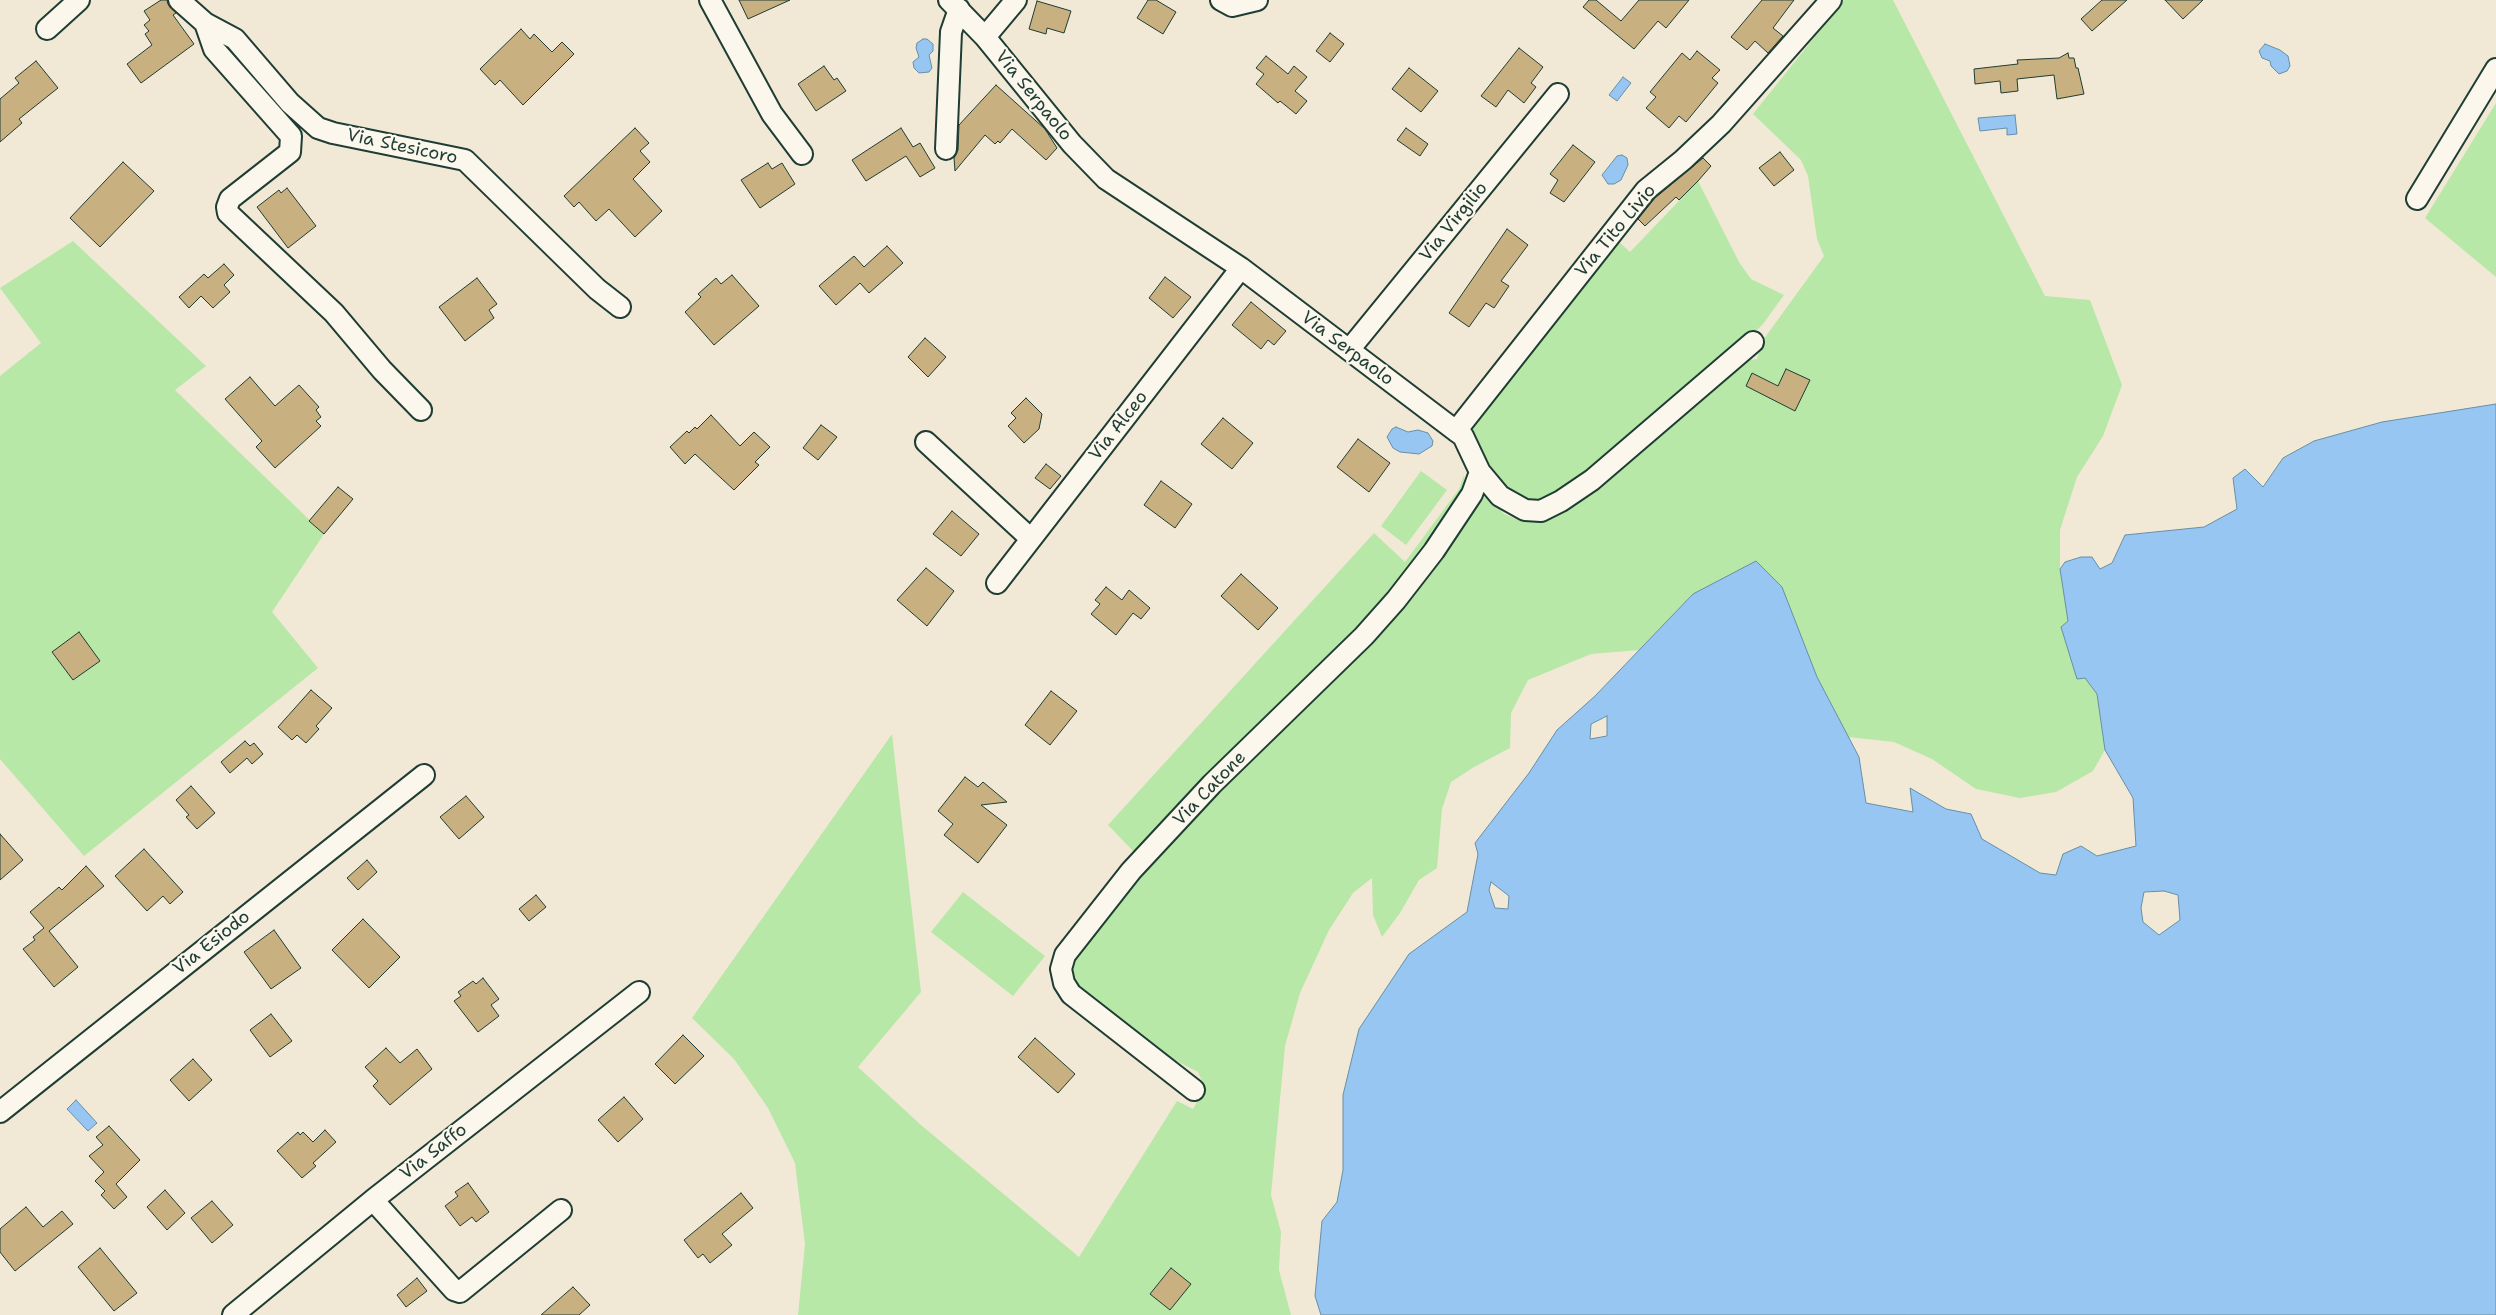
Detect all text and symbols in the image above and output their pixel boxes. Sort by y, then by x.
street label: Via Serpaolo [990,46,1076,146]
street label: Via Stesicoro [345,125,459,169]
street label: Via Virgilio [1415,178,1493,266]
street label: Via Tito Livio [1571,180,1661,282]
street label: Via Serpaolo [1297,307,1397,391]
street label: Via Alceo [1085,387,1153,465]
street label: Via Catone [1169,747,1251,831]
street label: Via Esiodo [169,906,255,980]
street label: Via Saffo [396,1119,472,1185]

